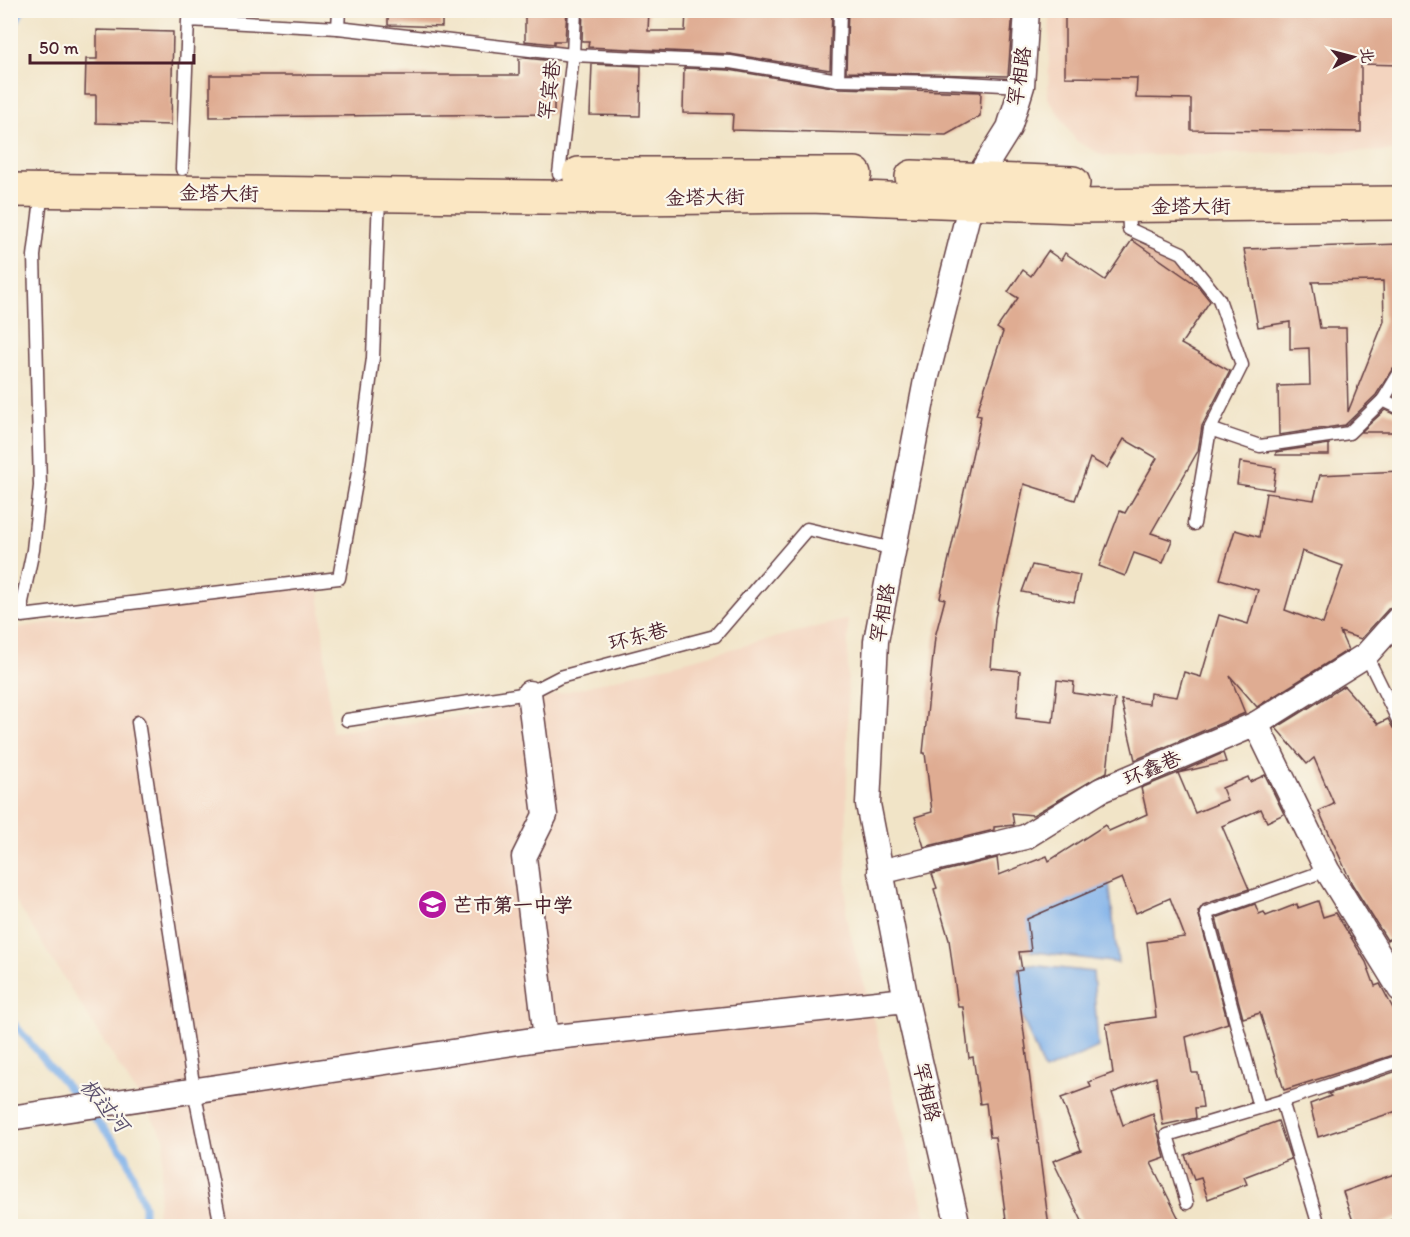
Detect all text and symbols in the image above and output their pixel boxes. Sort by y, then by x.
scale bar [30,27,194,65]
north arrow [1323,27,1383,87]
text: 50 m [39,37,79,59]
street label: 罕相路 [1002,44,1036,108]
text: 北 [1357,47,1378,64]
street label: 罕宾巷 [533,58,565,121]
street label: 金塔大街 [179,180,259,206]
street label: 金塔大街 [665,184,745,210]
street label: 金塔大街 [1151,194,1231,218]
street label: 罕相路 [865,580,899,645]
street label: 环东巷 [606,616,671,655]
street label: 环鑫巷 [1120,745,1185,791]
school or university icon: 芒市第一中学 [416,889,448,921]
place label: 芒市第一中学 [453,893,573,917]
street label: 罕相路 [909,1060,946,1125]
water label: 板过河 [75,1073,137,1139]

